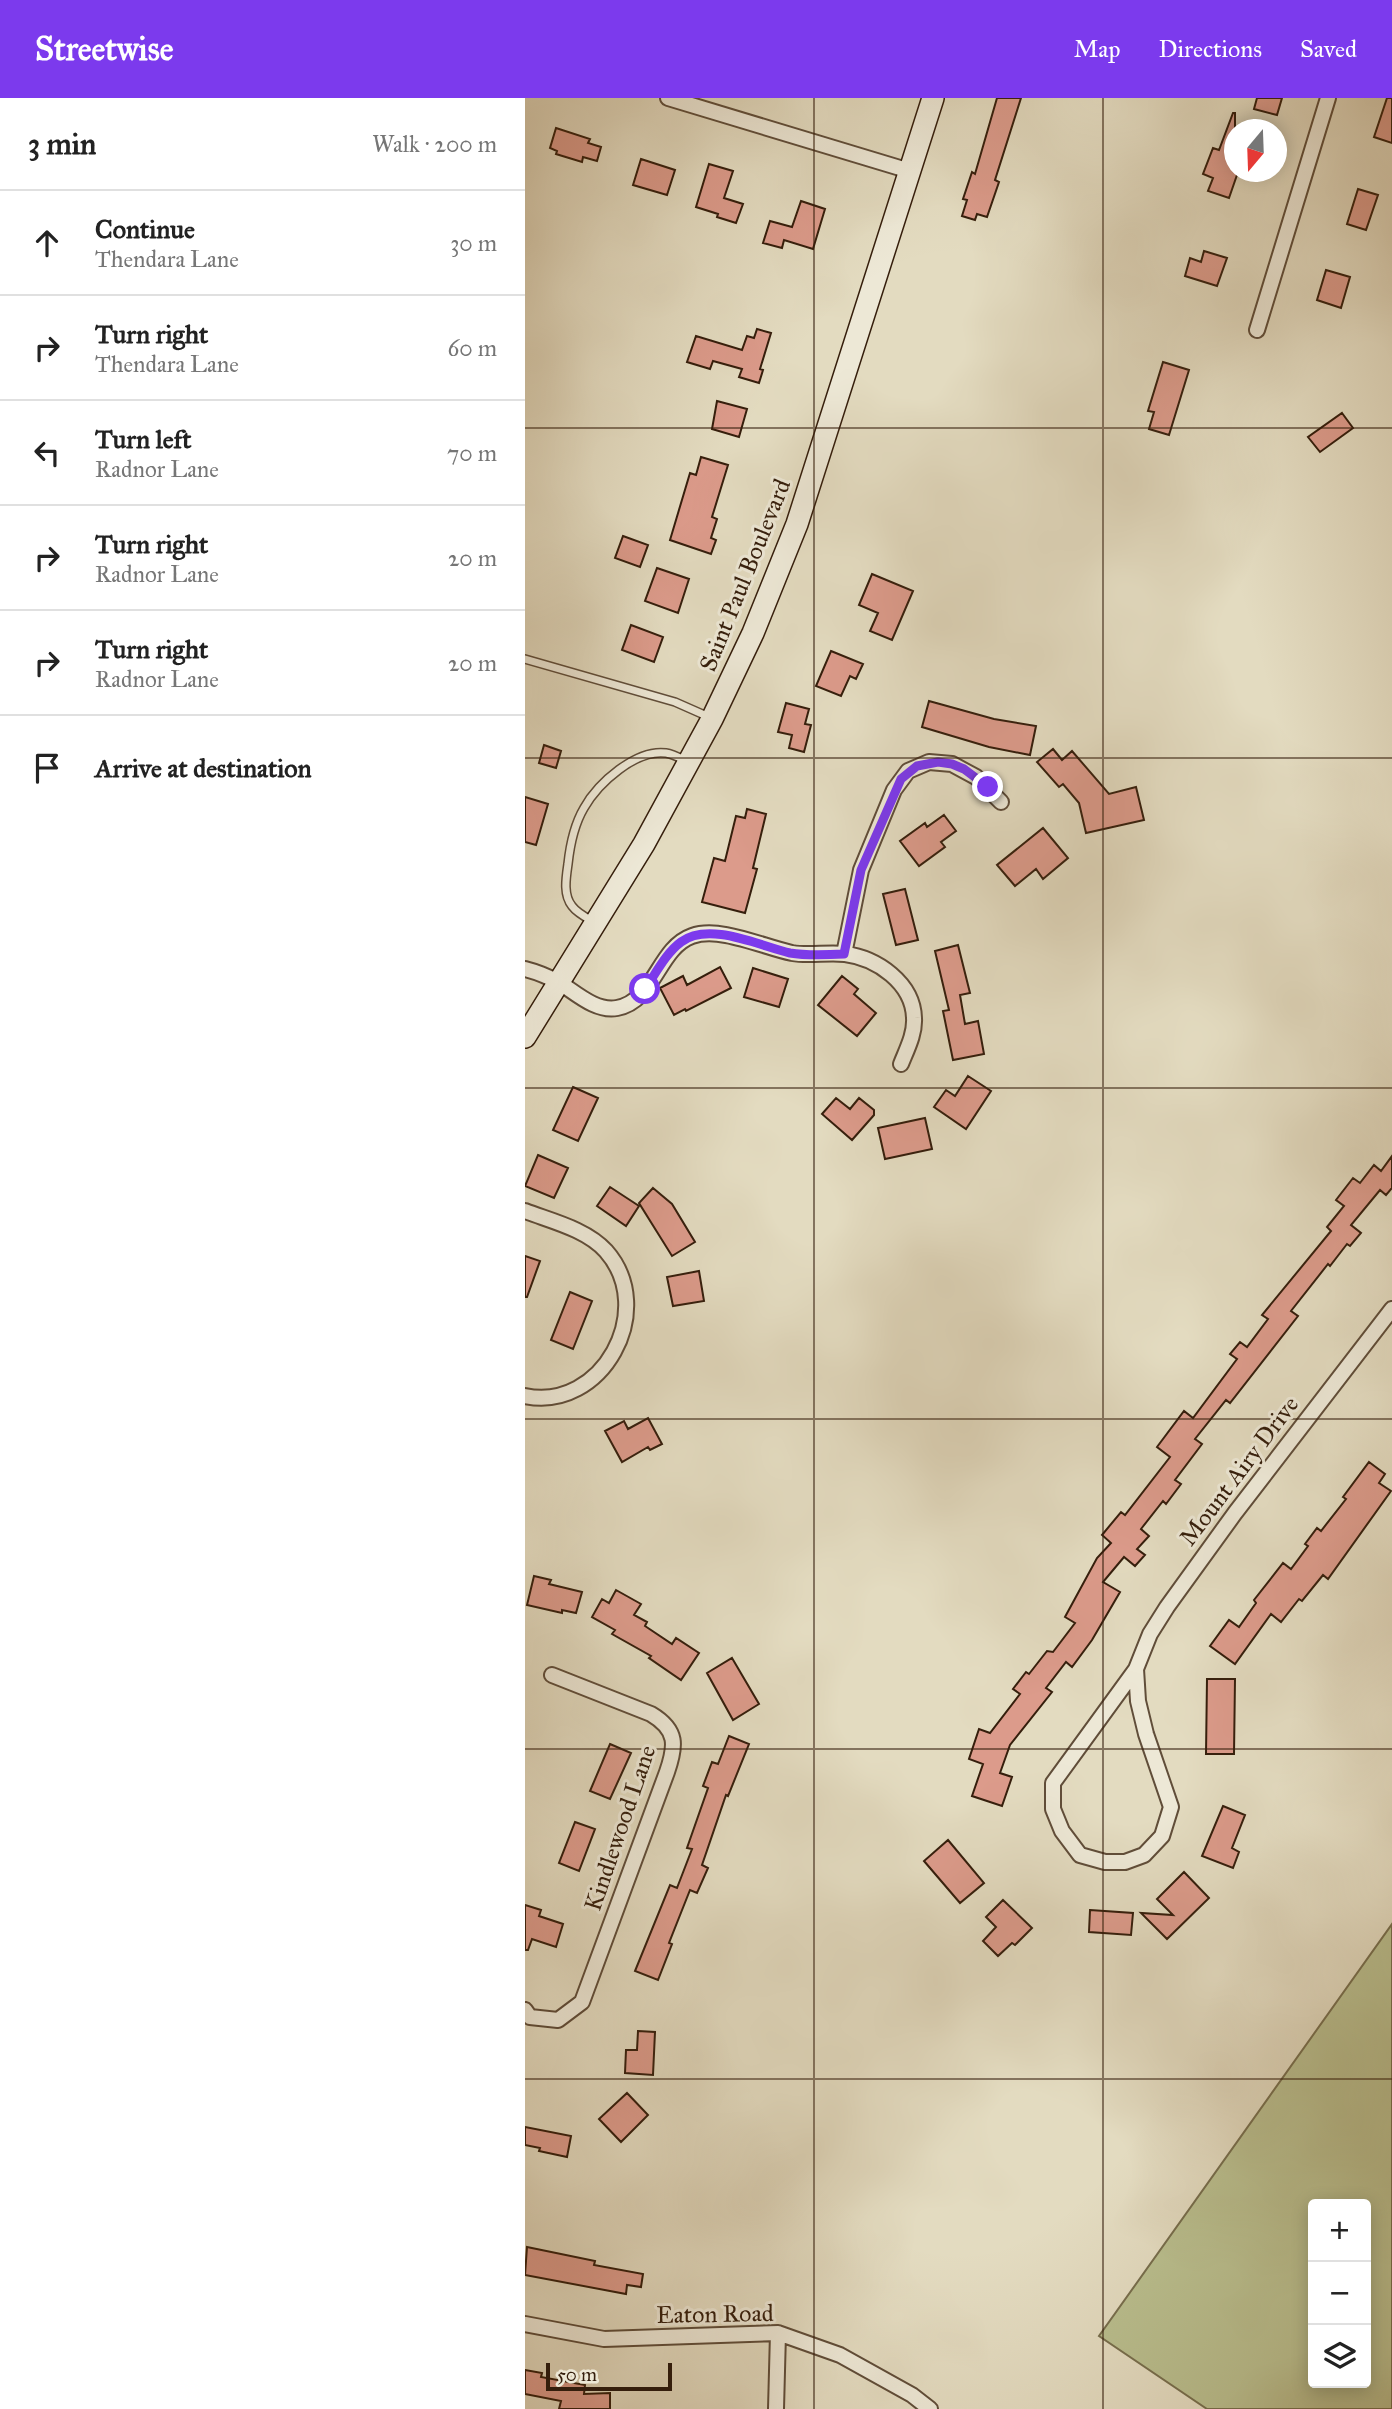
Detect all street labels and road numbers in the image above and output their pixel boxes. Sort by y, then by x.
street label: Saint Paul Boulevard [693,474,797,676]
street label: Mount Airy Drive [1173,1390,1305,1552]
street label: Kindlewood Lane [578,1741,662,1915]
street label: Eaton Road [656,2298,774,2330]

